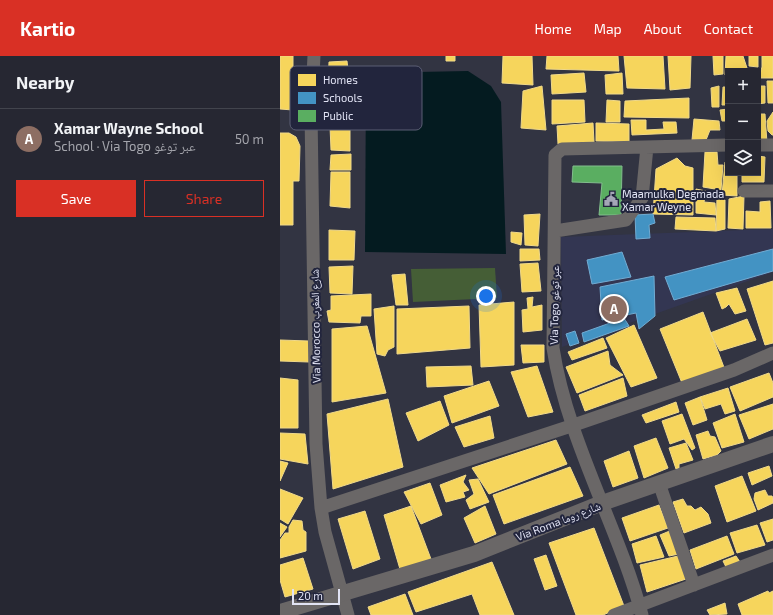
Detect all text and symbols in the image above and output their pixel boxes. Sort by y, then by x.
text: Kartio [20,17,75,40]
text: Home [535,20,572,37]
text: Map [594,20,622,37]
text: About [644,20,682,37]
text: Contact [704,20,753,37]
legend [290,66,422,130]
map controls [725,68,761,176]
button: + [725,68,761,104]
text: Nearby [16,72,74,92]
text: Homes [323,73,358,86]
text: Schools [323,91,363,104]
button: − [725,104,761,140]
text: Public [323,109,353,122]
text: Xamar Wayne School [54,119,203,137]
text: A [25,131,33,147]
text: 50 m [235,131,264,147]
text: School · Via Togo عبر توغو [54,138,196,154]
button: layers [725,140,761,176]
button: Save [16,180,136,217]
button: Share [144,180,264,217]
place label: Maamulka Degmada Xamar Weyne [622,187,724,213]
public building icon: Maamulka Degmada Xamar Weyne [603,191,619,207]
street label: Via Togo عبر توغو [547,265,562,345]
street label: Via Morocco شارع المغرب [308,269,323,383]
your location [476,286,496,306]
pin: A [601,294,627,324]
street label: Via Roma شارع روما [514,499,603,544]
scale bar [292,587,340,606]
text: 20 m [298,589,323,602]

